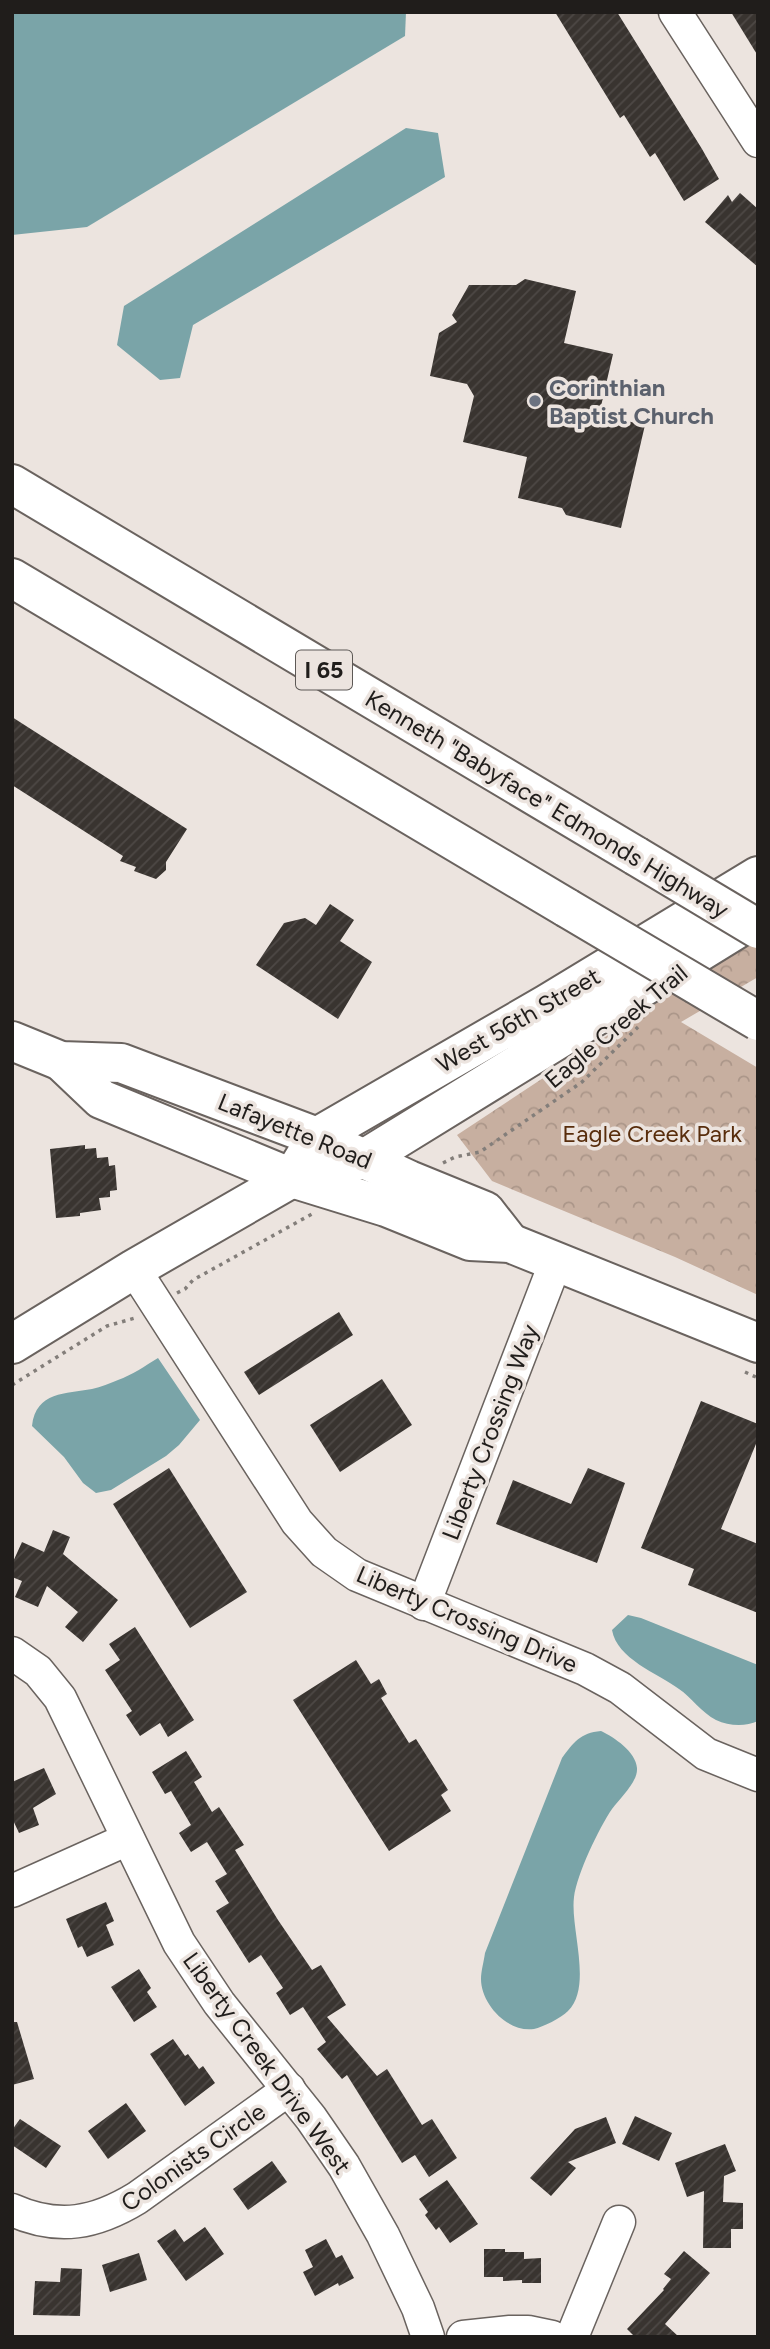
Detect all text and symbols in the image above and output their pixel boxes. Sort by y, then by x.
place label: Corinthian Baptist Church [549,373,714,430]
marker: Corinthian Baptist Church [527,393,543,409]
road number: I 65 [296,650,352,690]
street label: Kenneth "Babyface" Edmonds Highway [360,684,734,924]
street label: Eagle Creek Trail [539,958,693,1094]
street label: West 56th Street [431,961,605,1079]
street label: Lafayette Road [214,1087,376,1175]
park label: Eagle Creek Park [562,1119,742,1148]
street label: Liberty Crossing Way [436,1320,545,1544]
street label: Liberty Crossing Drive [352,1559,582,1679]
street label: Liberty Creek Drive West [177,1946,357,2180]
street label: Colonists Circle [115,2097,271,2217]

